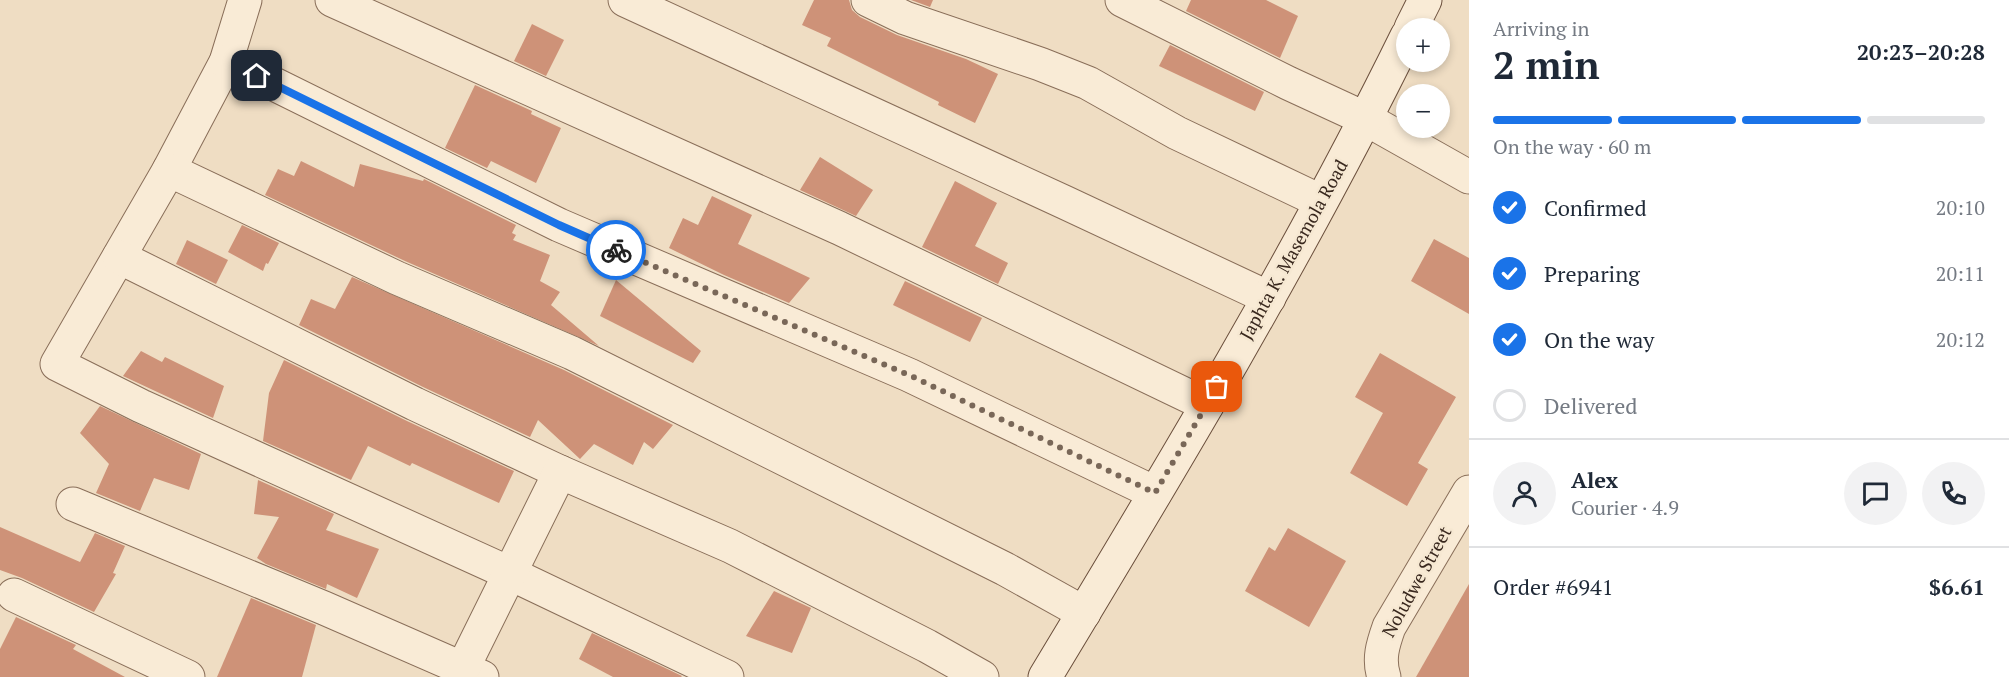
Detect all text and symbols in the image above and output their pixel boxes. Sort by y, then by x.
text: Arriving in [1493,15,1589,42]
map controls [1396,18,1450,138]
button: + [1396,18,1450,72]
text: 20:23–20:28 [1857,37,1985,66]
text: 2 min [1493,38,1600,90]
pin [231,50,282,101]
icon: home [240,59,273,92]
button: − [1396,84,1450,138]
text: On the way · 60 m [1493,133,1651,160]
street label: Japhta K. Masemola Road [1234,155,1353,344]
icon: check [1493,191,1526,224]
text: Confirmed [1544,193,1647,222]
text: 20:10 [1936,194,1985,221]
courier [586,220,646,280]
icon: bike [600,234,633,267]
icon: check [1493,257,1526,290]
text: Preparing [1544,259,1640,288]
text: 20:11 [1936,260,1985,287]
icon: check [1493,323,1526,356]
text: On the way [1544,325,1654,354]
text: 20:12 [1936,326,1985,353]
pin [1191,361,1242,412]
icon: bag [1200,370,1233,403]
text: Delivered [1544,391,1637,420]
button: person [1493,462,1556,525]
button: chat [1844,462,1907,525]
button: phone [1922,462,1985,525]
text: Alex [1571,465,1618,494]
text: Courier · 4.9 [1571,494,1679,521]
street label: Noludwe Street [1376,522,1457,641]
text: Order #6941 [1493,572,1613,601]
text: $6.61 [1929,572,1985,601]

